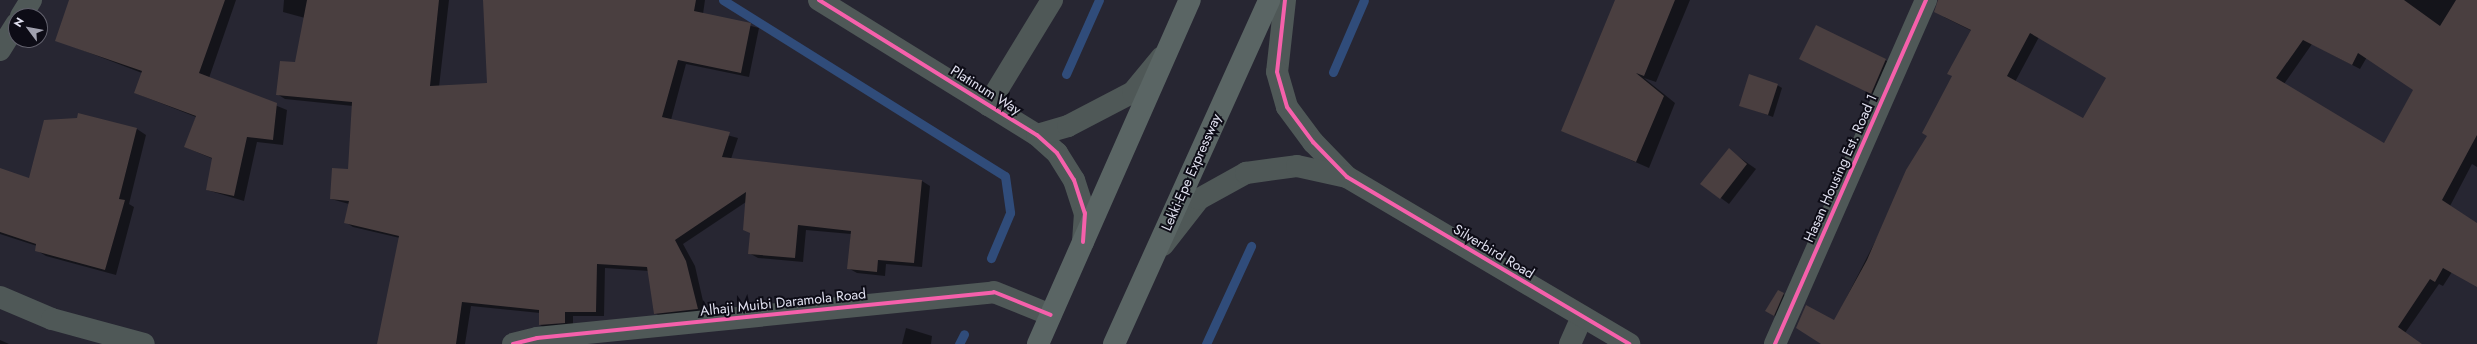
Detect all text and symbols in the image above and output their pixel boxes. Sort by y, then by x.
north arrow [8,8,48,48]
text: N [10,14,28,30]
street label: Platinum Way [948,62,1024,118]
street label: Hasan Housing Est. Road 1 [1800,91,1880,245]
street label: Lekki-Epe Expressway [1158,111,1224,233]
street label: Silverbird Road [1451,220,1537,282]
street label: Alhaji Muibi Daramola Road [699,285,867,319]

